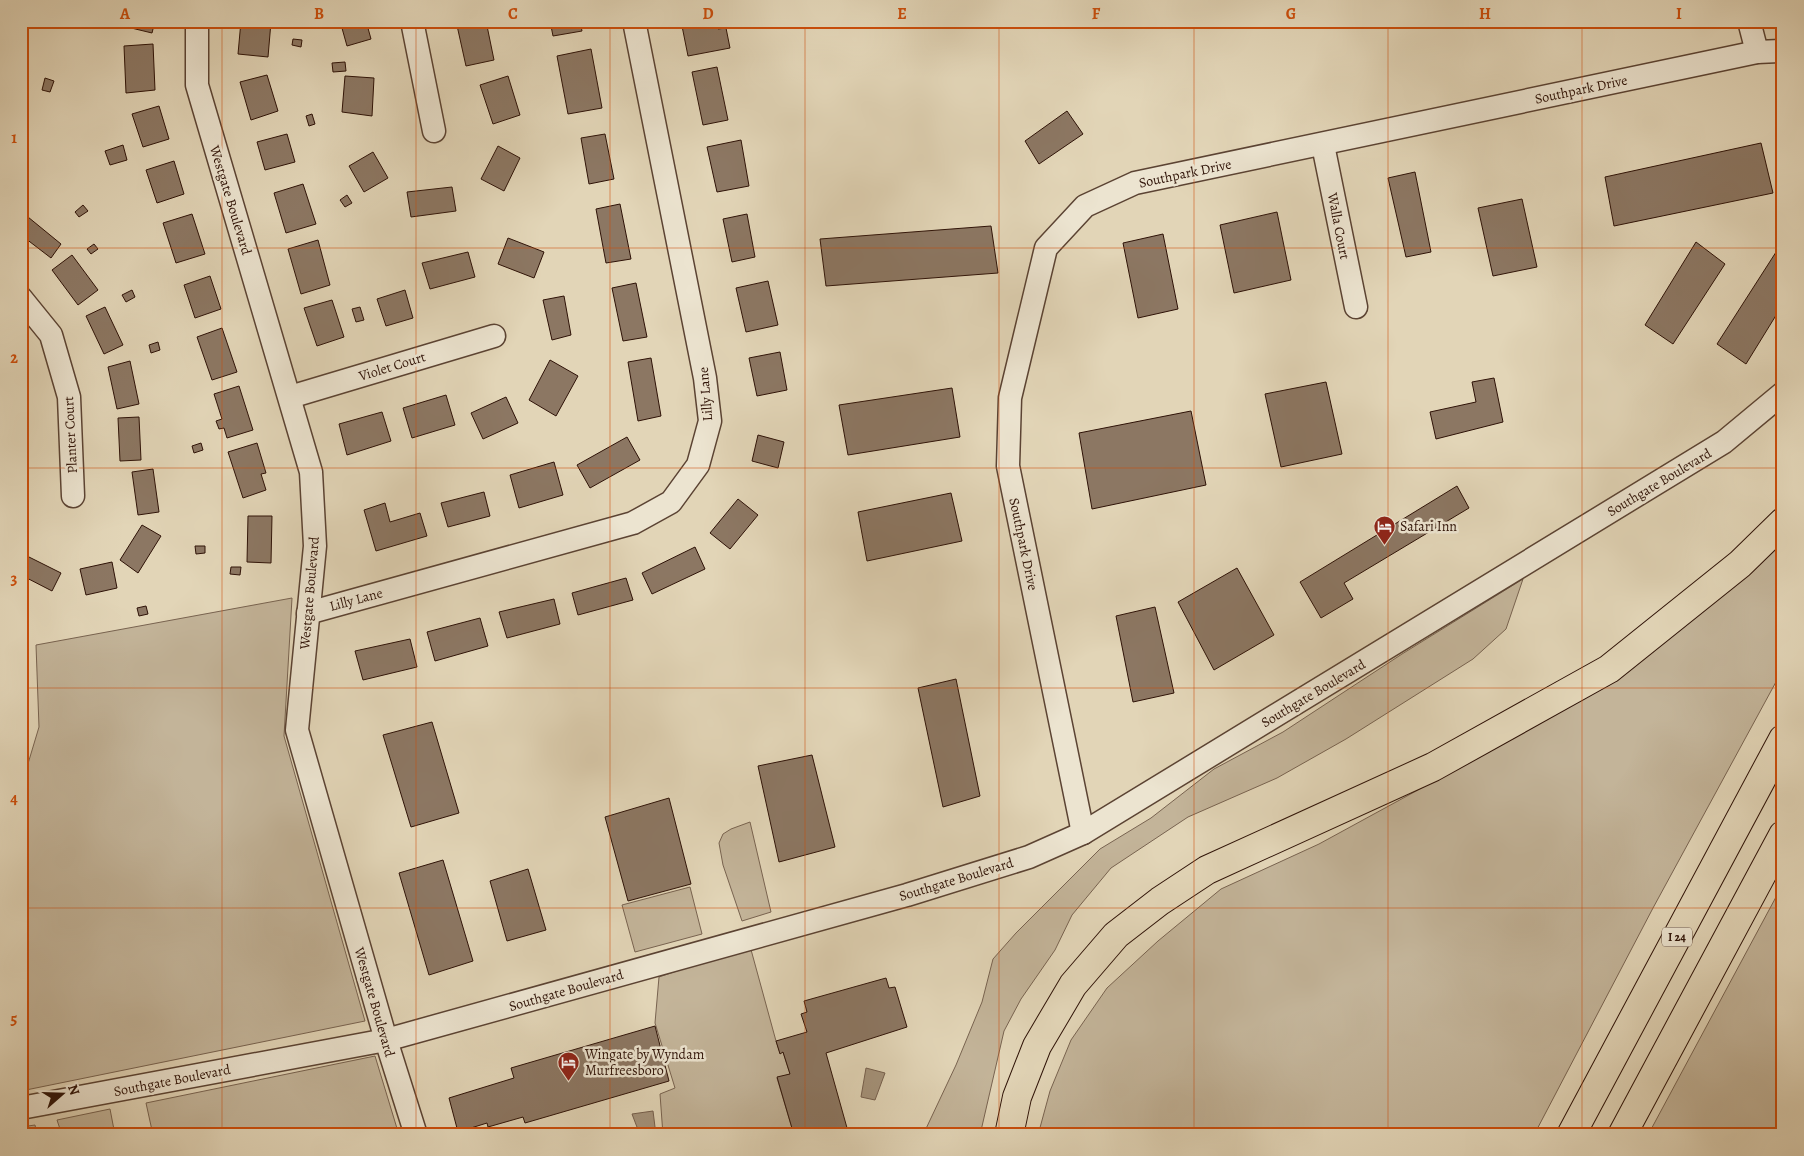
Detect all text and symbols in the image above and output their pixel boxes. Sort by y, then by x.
text: A [119,3,131,25]
text: B [314,3,324,25]
text: C [508,3,518,25]
text: D [702,3,714,25]
text: E [897,3,907,25]
text: F [1092,3,1101,25]
text: G [1286,3,1296,25]
text: H [1479,3,1491,25]
text: I [1676,3,1682,25]
street label: Southpark Drive [1533,70,1629,109]
text: 1 [11,127,17,149]
street label: Westgate Boulevard [205,142,256,258]
street label: Southpark Drive [1137,154,1233,193]
street label: Walla Court [1323,190,1354,261]
text: 2 [10,347,18,369]
street label: Violet Court [355,347,428,386]
street label: Lilly Lane [694,366,717,422]
street label: Planter Court [59,395,82,474]
street label: Southgate Boulevard [1604,444,1715,521]
street label: Southpark Drive [1004,496,1043,592]
hotel icon: Safari Inn [1372,514,1396,545]
place label: Safari Inn [1400,517,1457,536]
street label: Westgate Boulevard [295,535,324,651]
text: 3 [11,568,18,590]
street label: Lilly Lane [327,583,385,616]
street label: Southgate Boulevard [1258,655,1369,732]
text: 4 [10,788,18,810]
street label: Southgate Boulevard [897,853,1016,906]
road number: I 24 [1662,928,1692,946]
street label: Westgate Boulevard [350,944,399,1060]
street label: Southgate Boulevard [507,965,626,1016]
text: 5 [11,1008,18,1030]
place label: Wingate by Wyndam Murfreesboro [584,1045,705,1080]
hotel icon: Wingate by Wyndam Murfreesboro [557,1050,581,1081]
street label: Southgate Boulevard [112,1060,233,1101]
north arrow [38,1068,88,1118]
text: N [63,1082,84,1098]

